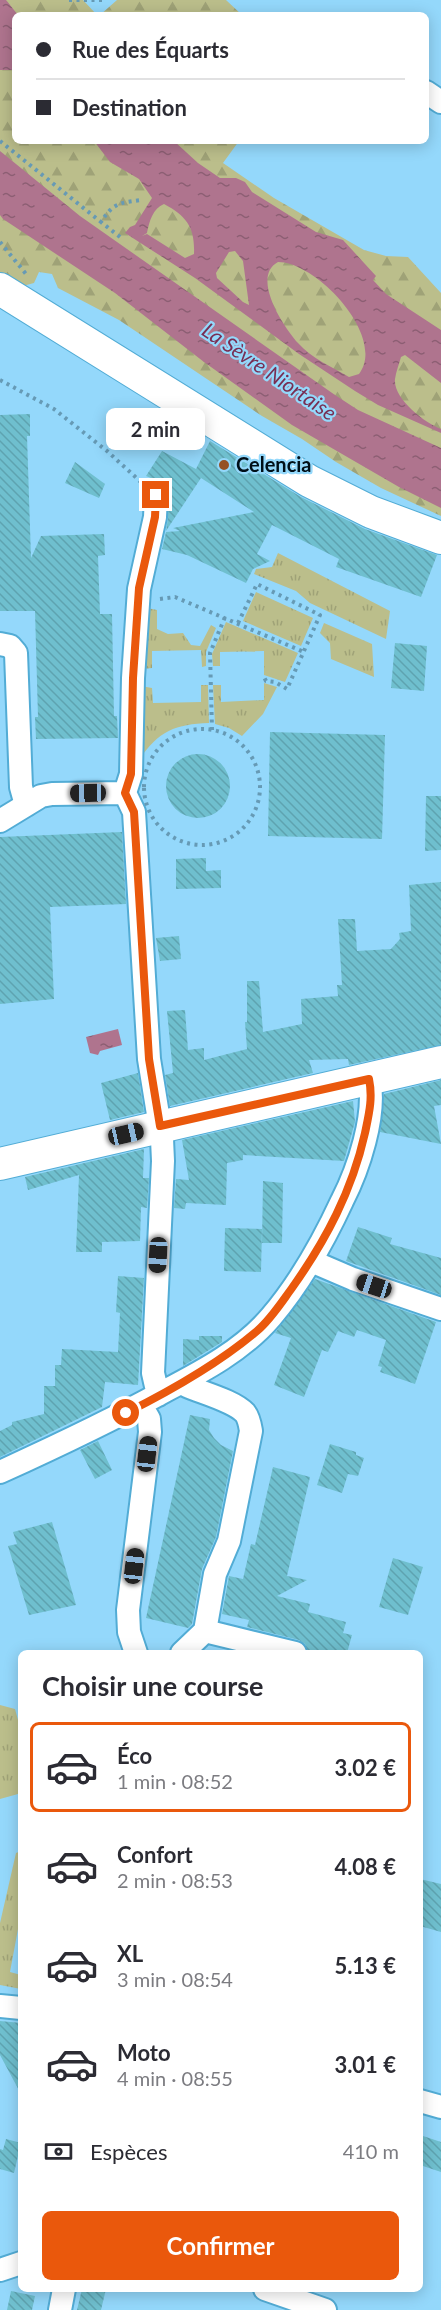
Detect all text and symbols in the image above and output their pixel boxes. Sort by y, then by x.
text: Rue des Équarts [72,36,229,63]
text: Destination [72,94,187,121]
water label: La Sèvre Niortaise [198,317,342,425]
callout: 2 min [106,408,206,450]
text: 2 min [131,417,180,441]
place label: Celencia [236,452,312,476]
marker: Celencia [217,458,231,472]
route end [142,481,169,508]
car [70,784,106,802]
car [106,1121,146,1147]
car [148,1237,168,1273]
car [354,1272,394,1300]
route start [112,1399,139,1426]
car [136,1435,158,1473]
car [123,1547,145,1585]
text: Choisir une course [42,1669,264,1702]
icon: car [45,1740,99,1794]
text: Éco [117,1742,152,1769]
text: 3.02 € [334,1754,396,1781]
text: 1 min · 08:52 [117,1769,233,1793]
icon: car [45,1839,99,1893]
text: Confort [117,1841,193,1868]
text: 4.08 € [334,1853,396,1880]
text: 2 min · 08:53 [117,1868,233,1892]
icon: car [45,1938,99,1992]
text: XL [117,1940,143,1967]
text: 5.13 € [334,1952,396,1979]
text: 3 min · 08:54 [117,1967,233,1991]
icon: car [45,2037,99,2091]
text: Moto [117,2039,171,2066]
text: 3.01 € [334,2051,396,2078]
text: 4 min · 08:55 [117,2066,233,2090]
icon: cash [42,2135,75,2168]
text: Espèces [90,2138,167,2165]
text: 410 m [343,2139,399,2163]
button: Confirmer [42,2211,399,2280]

